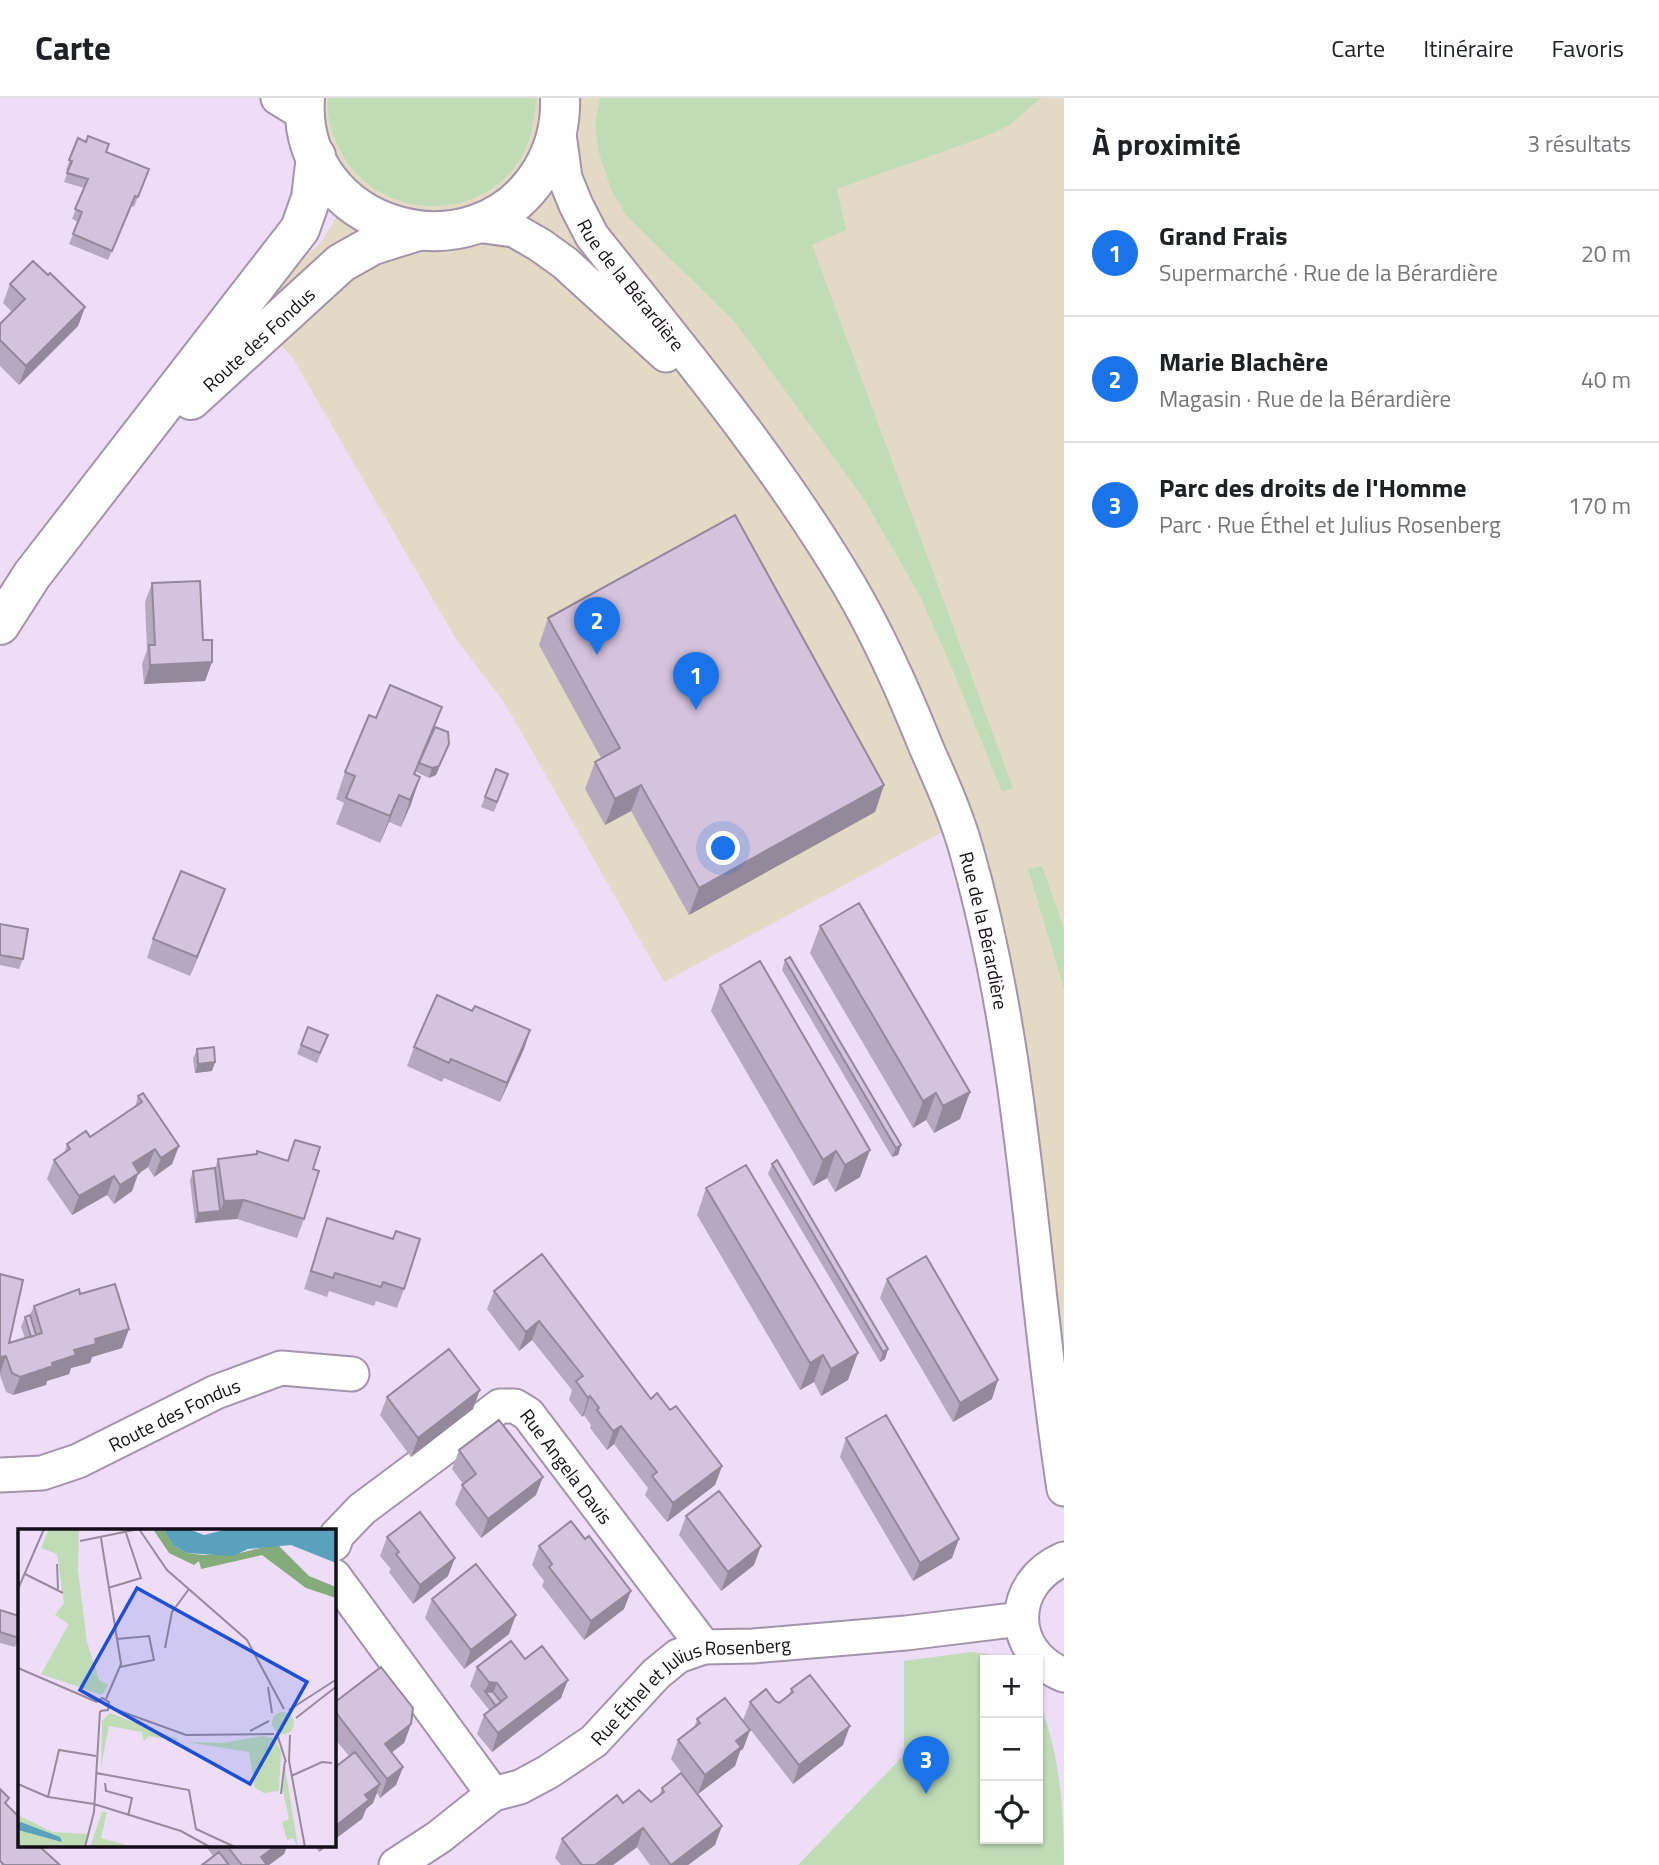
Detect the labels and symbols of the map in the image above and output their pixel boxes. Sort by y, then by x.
street label: Rue de la Bérardière [571,213,693,357]
street label: Route des Fondus [195,279,321,398]
pin: 2 [574,597,620,655]
pin: 1 [673,652,719,710]
your location [706,831,740,865]
street label: Rue de la Bérardière [953,848,1017,1011]
street label: Route des Fondus [103,1370,244,1458]
street label: Rue Angela Davis [514,1402,621,1530]
inset map [18,1529,336,1848]
street label: Rue Éthel et Julius Rosenberg [583,1628,792,1751]
pin: 3 [903,1736,949,1794]

